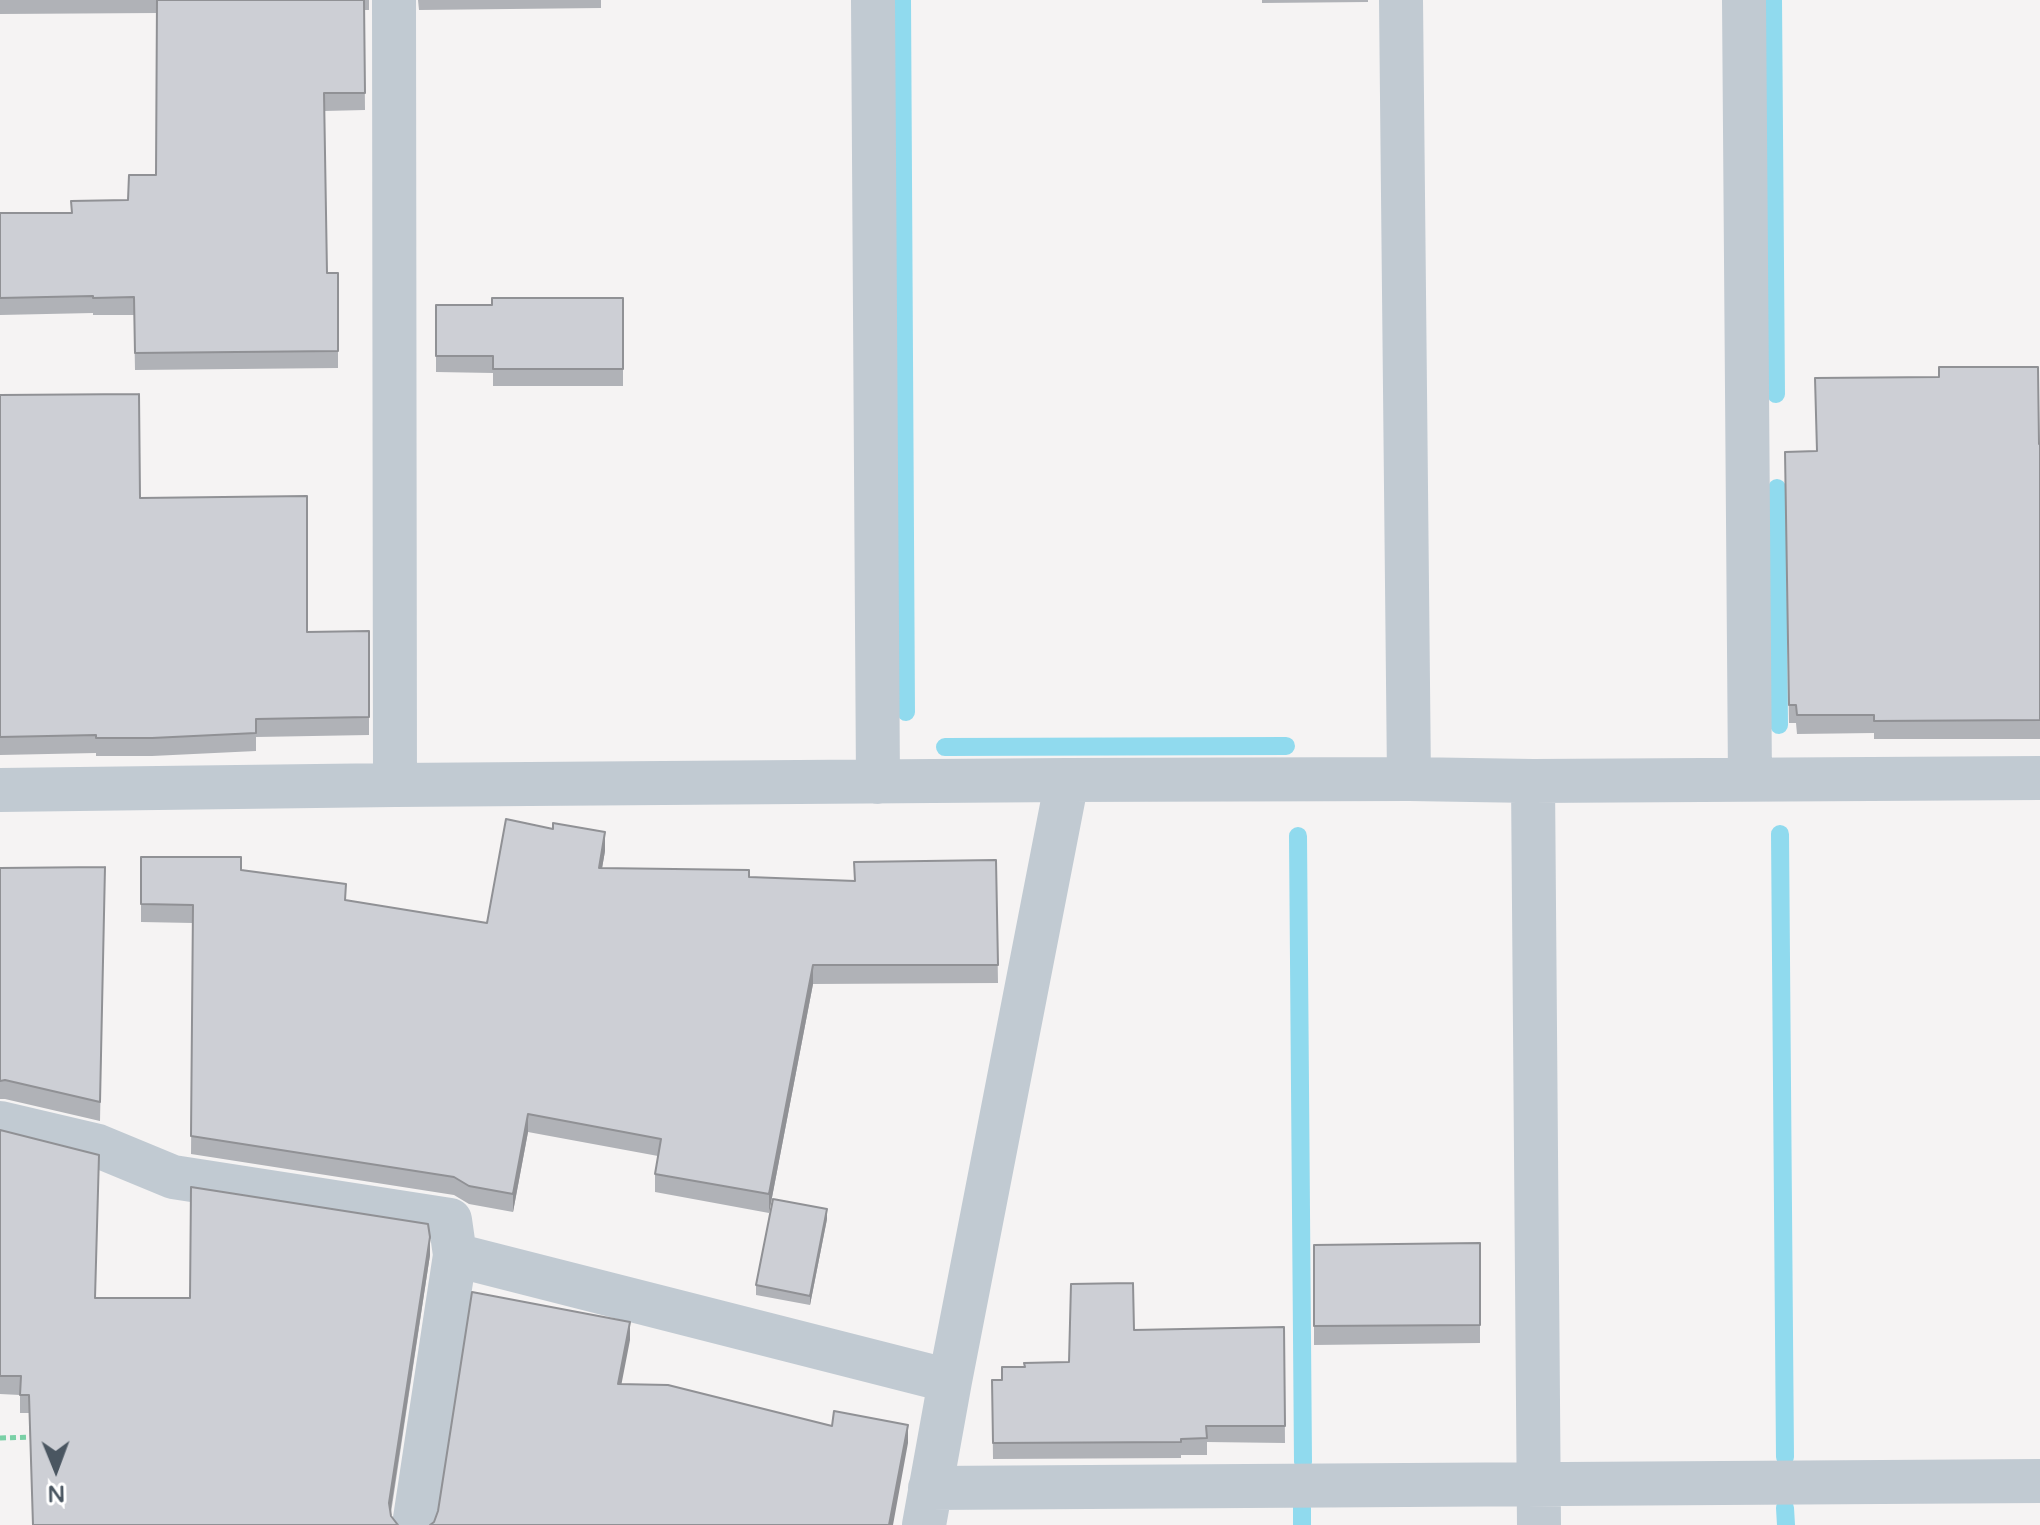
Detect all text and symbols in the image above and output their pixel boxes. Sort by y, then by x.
north arrow [16,1429,96,1509]
text: N [47,1480,65,1506]

